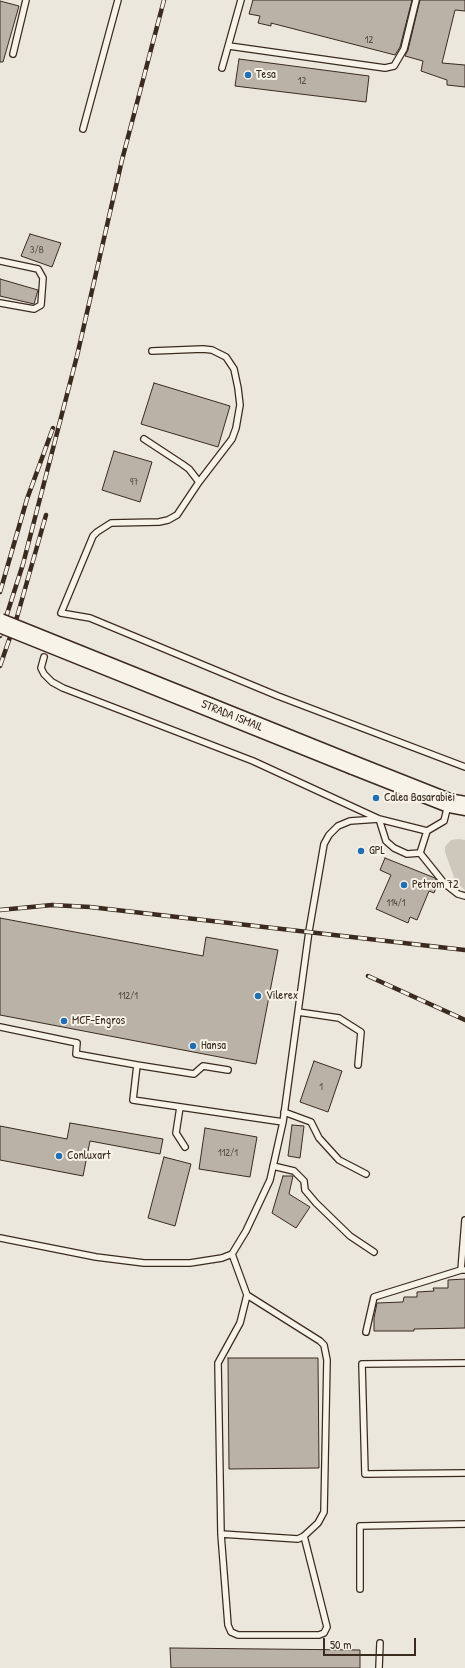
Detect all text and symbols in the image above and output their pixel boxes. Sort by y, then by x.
house number: 12 [365,34,373,46]
place label: Tesa [256,68,276,82]
marker: Tesa [243,70,253,80]
house number: 12 [298,75,306,87]
house number: 3/B [30,244,44,256]
house number: 97 [130,476,138,488]
street label: STRADA ISMAIL [199,697,265,735]
place label: Calea Basarabiei [384,791,455,805]
marker: Calea Basarabiei [371,793,381,803]
place label: GPL [369,844,385,858]
marker: GPL [356,846,366,856]
place label: Petrom 72 [412,878,459,892]
marker: Petrom 72 [399,880,409,890]
house number: 114/1 [387,897,405,909]
place label: Vilerex [266,989,298,1003]
house number: 112/1 [118,990,138,1002]
marker: Vilerex [253,991,263,1001]
place label: MCF-Engros [72,1014,125,1028]
marker: MCF-Engros [59,1016,69,1026]
place label: Hansa [201,1039,226,1053]
marker: Hansa [188,1041,198,1051]
house number: 1 [319,1081,323,1093]
house number: 112/1 [218,1147,238,1159]
place label: Conluxart [67,1149,111,1163]
marker: Conluxart [54,1151,64,1161]
scale bar [325,1630,418,1656]
text: 50 m [330,1636,351,1653]

